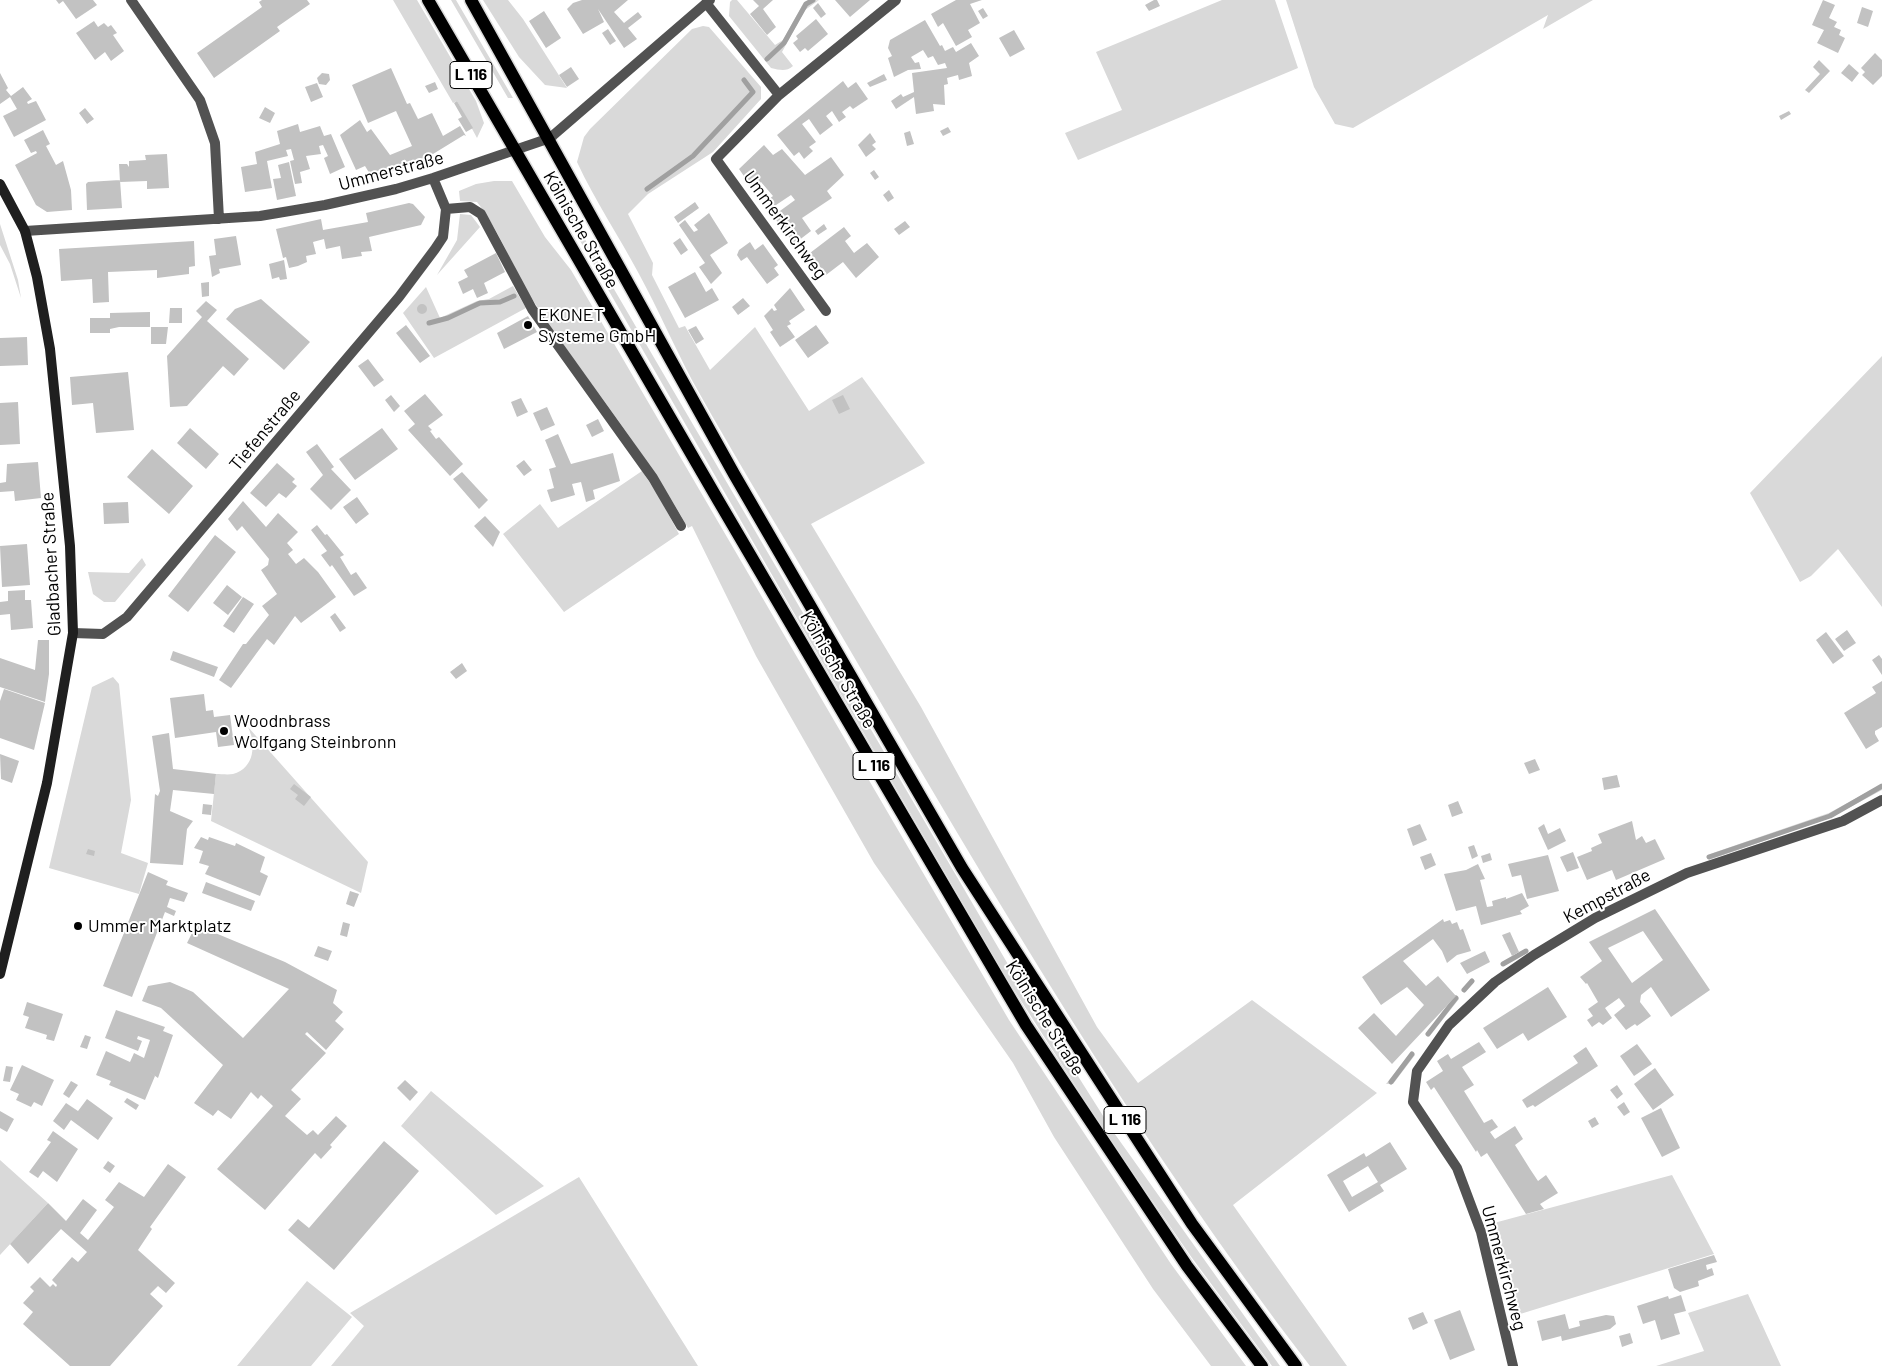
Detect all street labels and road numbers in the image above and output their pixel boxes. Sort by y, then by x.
road number: L 116 [450,62,492,88]
street label: Ummerstraße [336,147,446,195]
street label: Kölnische Straße [539,167,623,293]
street label: Ummerkirchweg [739,167,831,283]
street label: Tiefenstraße [225,385,305,475]
street label: Gladbacher Straße [36,491,66,637]
street label: Kölnische Straße [796,607,880,733]
road number: L 116 [853,752,895,779]
street label: Kempstraße [1560,864,1654,928]
street label: Kölnische Straße [1001,956,1089,1080]
road number: L 116 [1104,1106,1146,1134]
street label: Ummerkirchweg [1477,1203,1531,1333]

